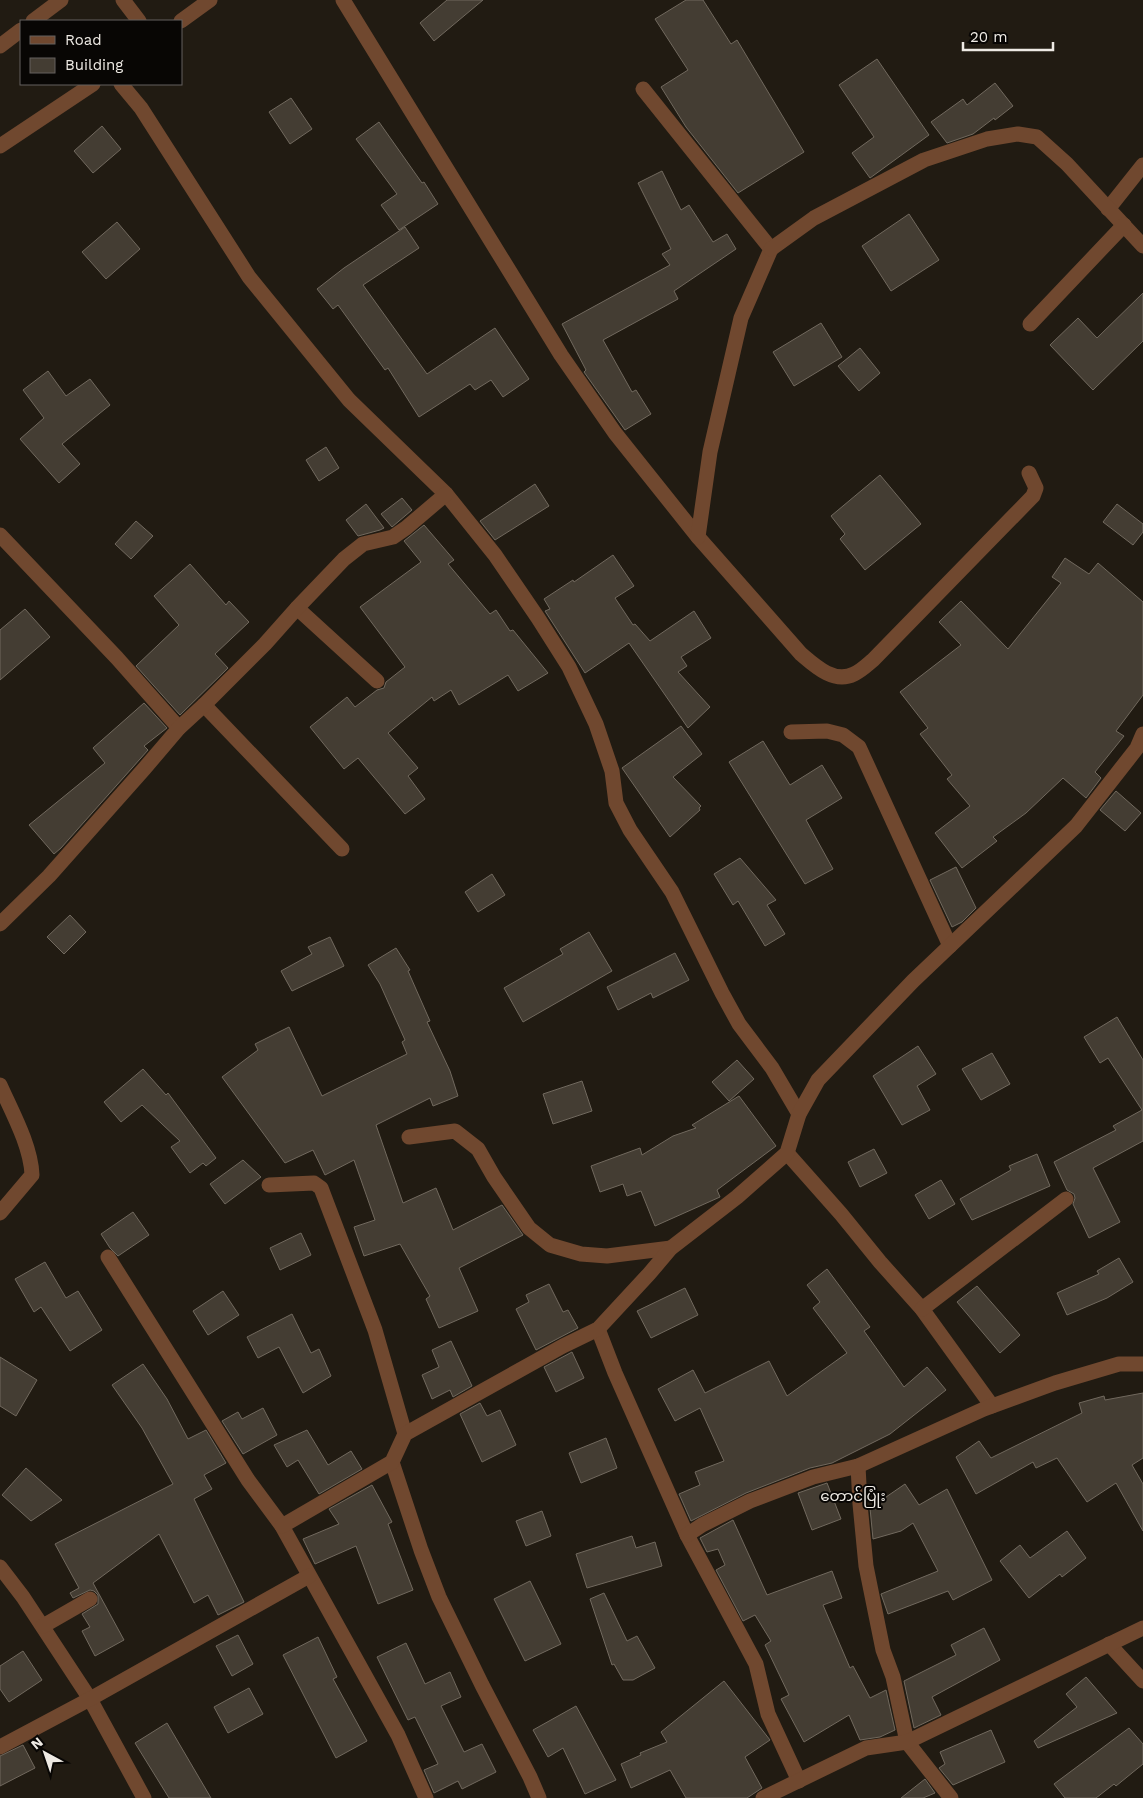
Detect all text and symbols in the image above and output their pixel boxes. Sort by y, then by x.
legend [20,20,182,85]
scale bar [963,20,1053,52]
text: 20 m [970,28,1008,46]
text: Road [65,31,102,49]
text: Building [65,56,123,74]
district label: တောင်ပြုံး [820,1486,886,1508]
north arrow [20,1728,70,1778]
text: N [28,1734,46,1753]

